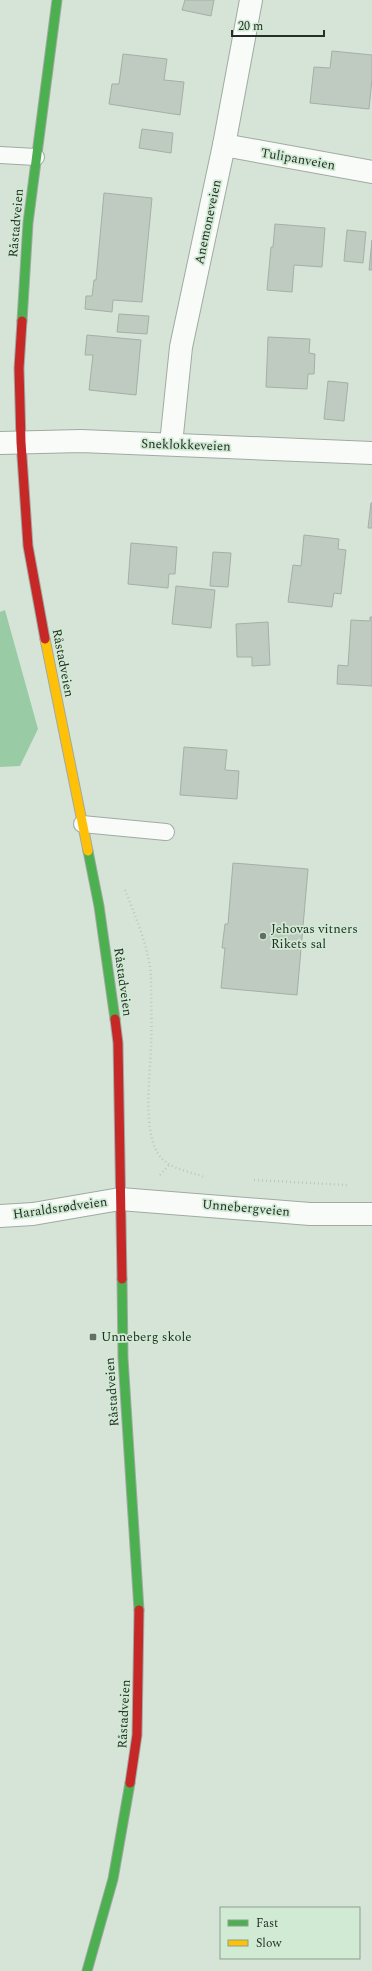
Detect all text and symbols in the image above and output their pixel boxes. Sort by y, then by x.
scale bar [232,12,324,38]
text: 20 m [238,17,263,36]
street label: Tulipanveien [259,143,337,175]
street label: Anemoneveien [189,177,227,266]
street label: Råstadveien [3,187,29,258]
street label: Sneklokkeveien [141,433,232,457]
street label: Råstadveien [47,627,80,699]
place label: Jehovas vitners Rikets sal [271,919,358,954]
marker: Jehovas vitners Rikets sal [258,931,268,941]
street label: Råstadveien [108,946,138,1018]
street label: Haraldsrødveien [11,1191,109,1225]
street label: Unnebergveien [201,1194,291,1222]
place label: Unneberg skole [101,1327,192,1347]
marker: Unneberg skole [88,1332,98,1342]
street label: Råstadveien [100,1356,124,1427]
street label: Råstadveien [112,1678,136,1749]
legend [220,1907,360,1959]
text: Fast [256,1914,278,1933]
text: Slow [256,1934,282,1953]

